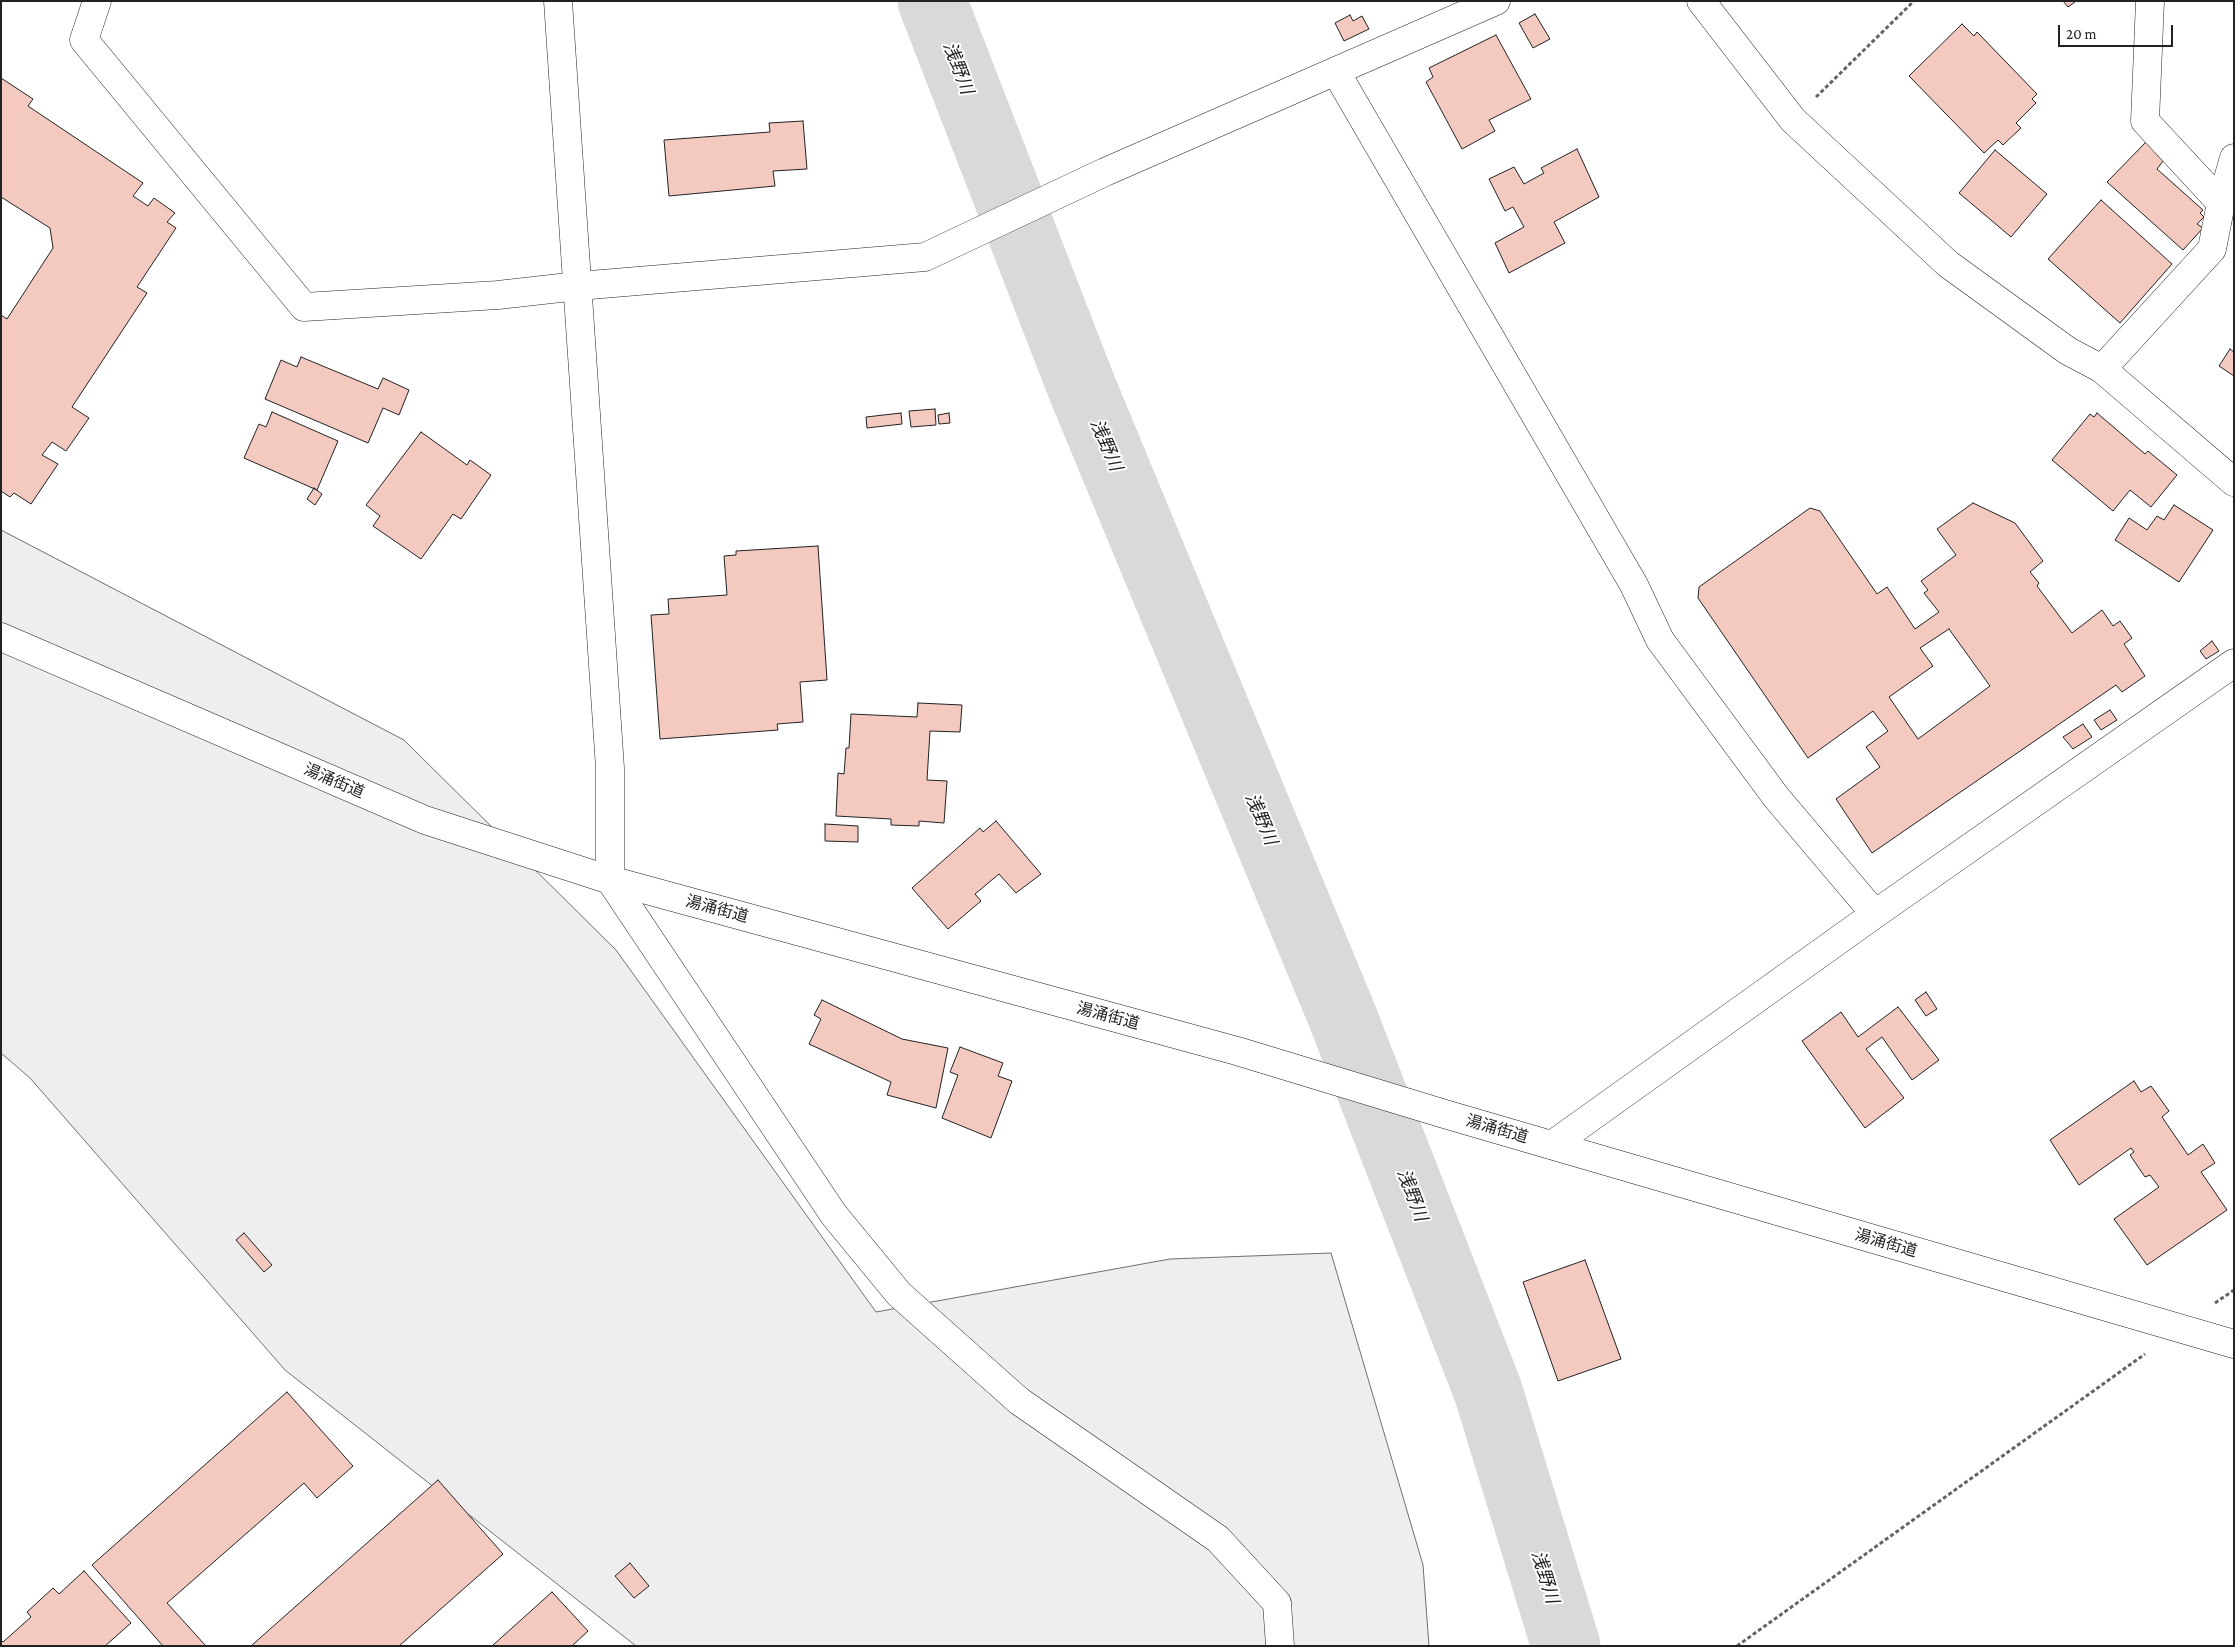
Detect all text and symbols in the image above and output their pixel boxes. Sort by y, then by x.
scale bar [2060,15,2175,47]
text: 20 m [2066,26,2097,42]
water label: 浅野川 [938,39,978,97]
water label: 浅野川 [1086,416,1126,474]
street label: 湯涌街道 [301,760,367,802]
water label: 浅野川 [1241,790,1281,848]
street label: 湯涌街道 [684,891,750,927]
street label: 湯涌街道 [1075,998,1141,1034]
street label: 湯涌街道 [1464,1111,1530,1147]
water label: 浅野川 [1392,1166,1432,1224]
street label: 湯涌街道 [1853,1225,1919,1261]
water label: 浅野川 [1527,1548,1563,1606]

